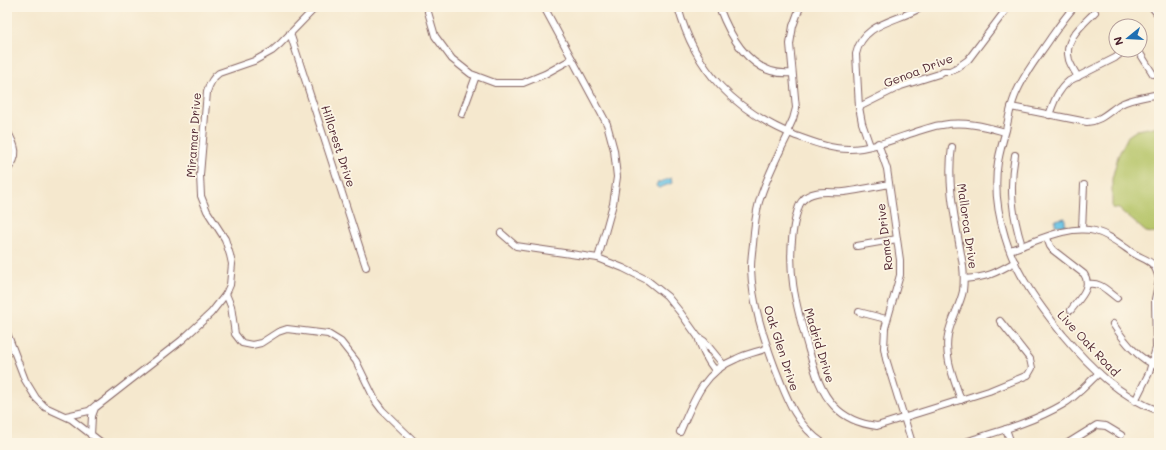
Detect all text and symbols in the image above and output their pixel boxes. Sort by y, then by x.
north arrow [1108,18,1148,58]
text: N [1110,35,1126,48]
street label: Genoa Drive [881,49,955,91]
street label: Miramar Drive [182,92,204,178]
street label: Hillcrest Drive [318,103,360,189]
street label: Mallorca Drive [954,182,982,270]
street label: Roma Drive [872,203,896,271]
street label: Oak Glen Drive [761,303,803,393]
street label: Madrid Drive [801,306,839,384]
street label: Live Oak Road [1054,307,1124,380]

